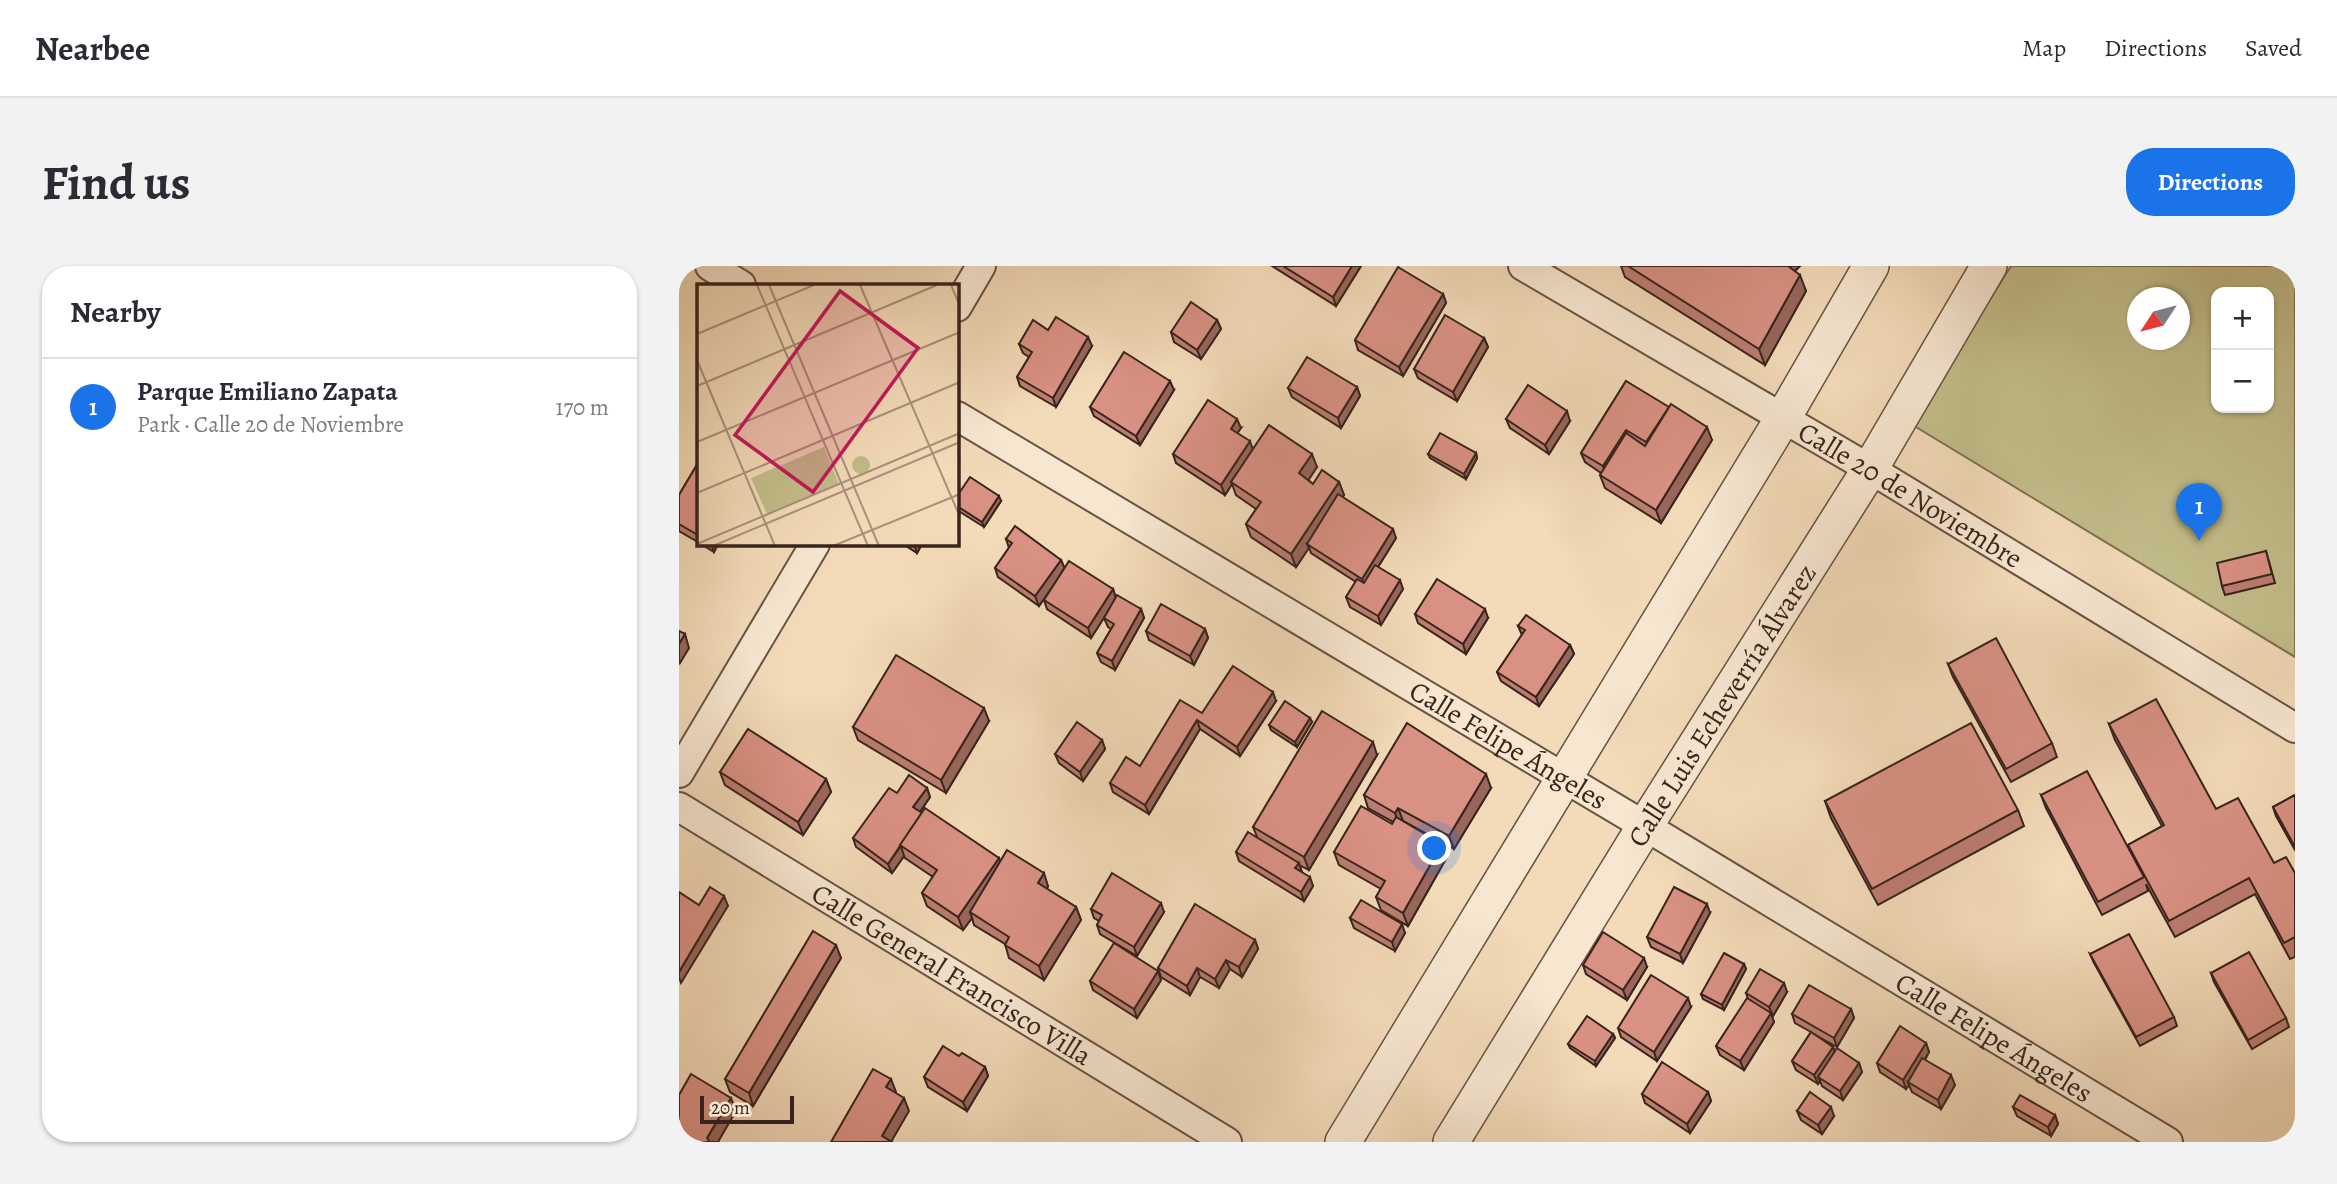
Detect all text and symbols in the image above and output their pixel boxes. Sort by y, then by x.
text: Nearbee [35,26,150,71]
text: Map [2022,32,2066,64]
text: Directions [2104,32,2207,64]
text: Saved [2245,32,2302,64]
button: Directions [2126,148,2295,216]
text: Find us [42,149,190,216]
inset map [697,284,959,546]
north arrow [2127,287,2190,350]
map controls [2211,287,2274,413]
button: + [2211,287,2274,350]
text: Nearby [70,292,161,332]
button: − [2211,350,2274,413]
text: Parque Emiliano Zapata [137,374,398,409]
text: 1 [89,392,97,423]
text: 170 m [556,392,609,423]
text: Park · Calle 20 de Noviembre [137,409,404,440]
street label: Calle 20 de Noviembre [1791,413,2030,578]
pin: 1 [2176,483,2222,541]
street label: Calle Luis Echeverría Álvarez [1619,557,1826,854]
street label: Calle Felipe Ángeles [1402,672,1614,819]
your location [1417,831,1451,865]
street label: Calle General Francisco Villa [804,875,1099,1075]
street label: Calle Felipe Ángeles [1888,964,2099,1112]
scale bar [700,1093,795,1125]
text: 20 m [711,1095,750,1121]

